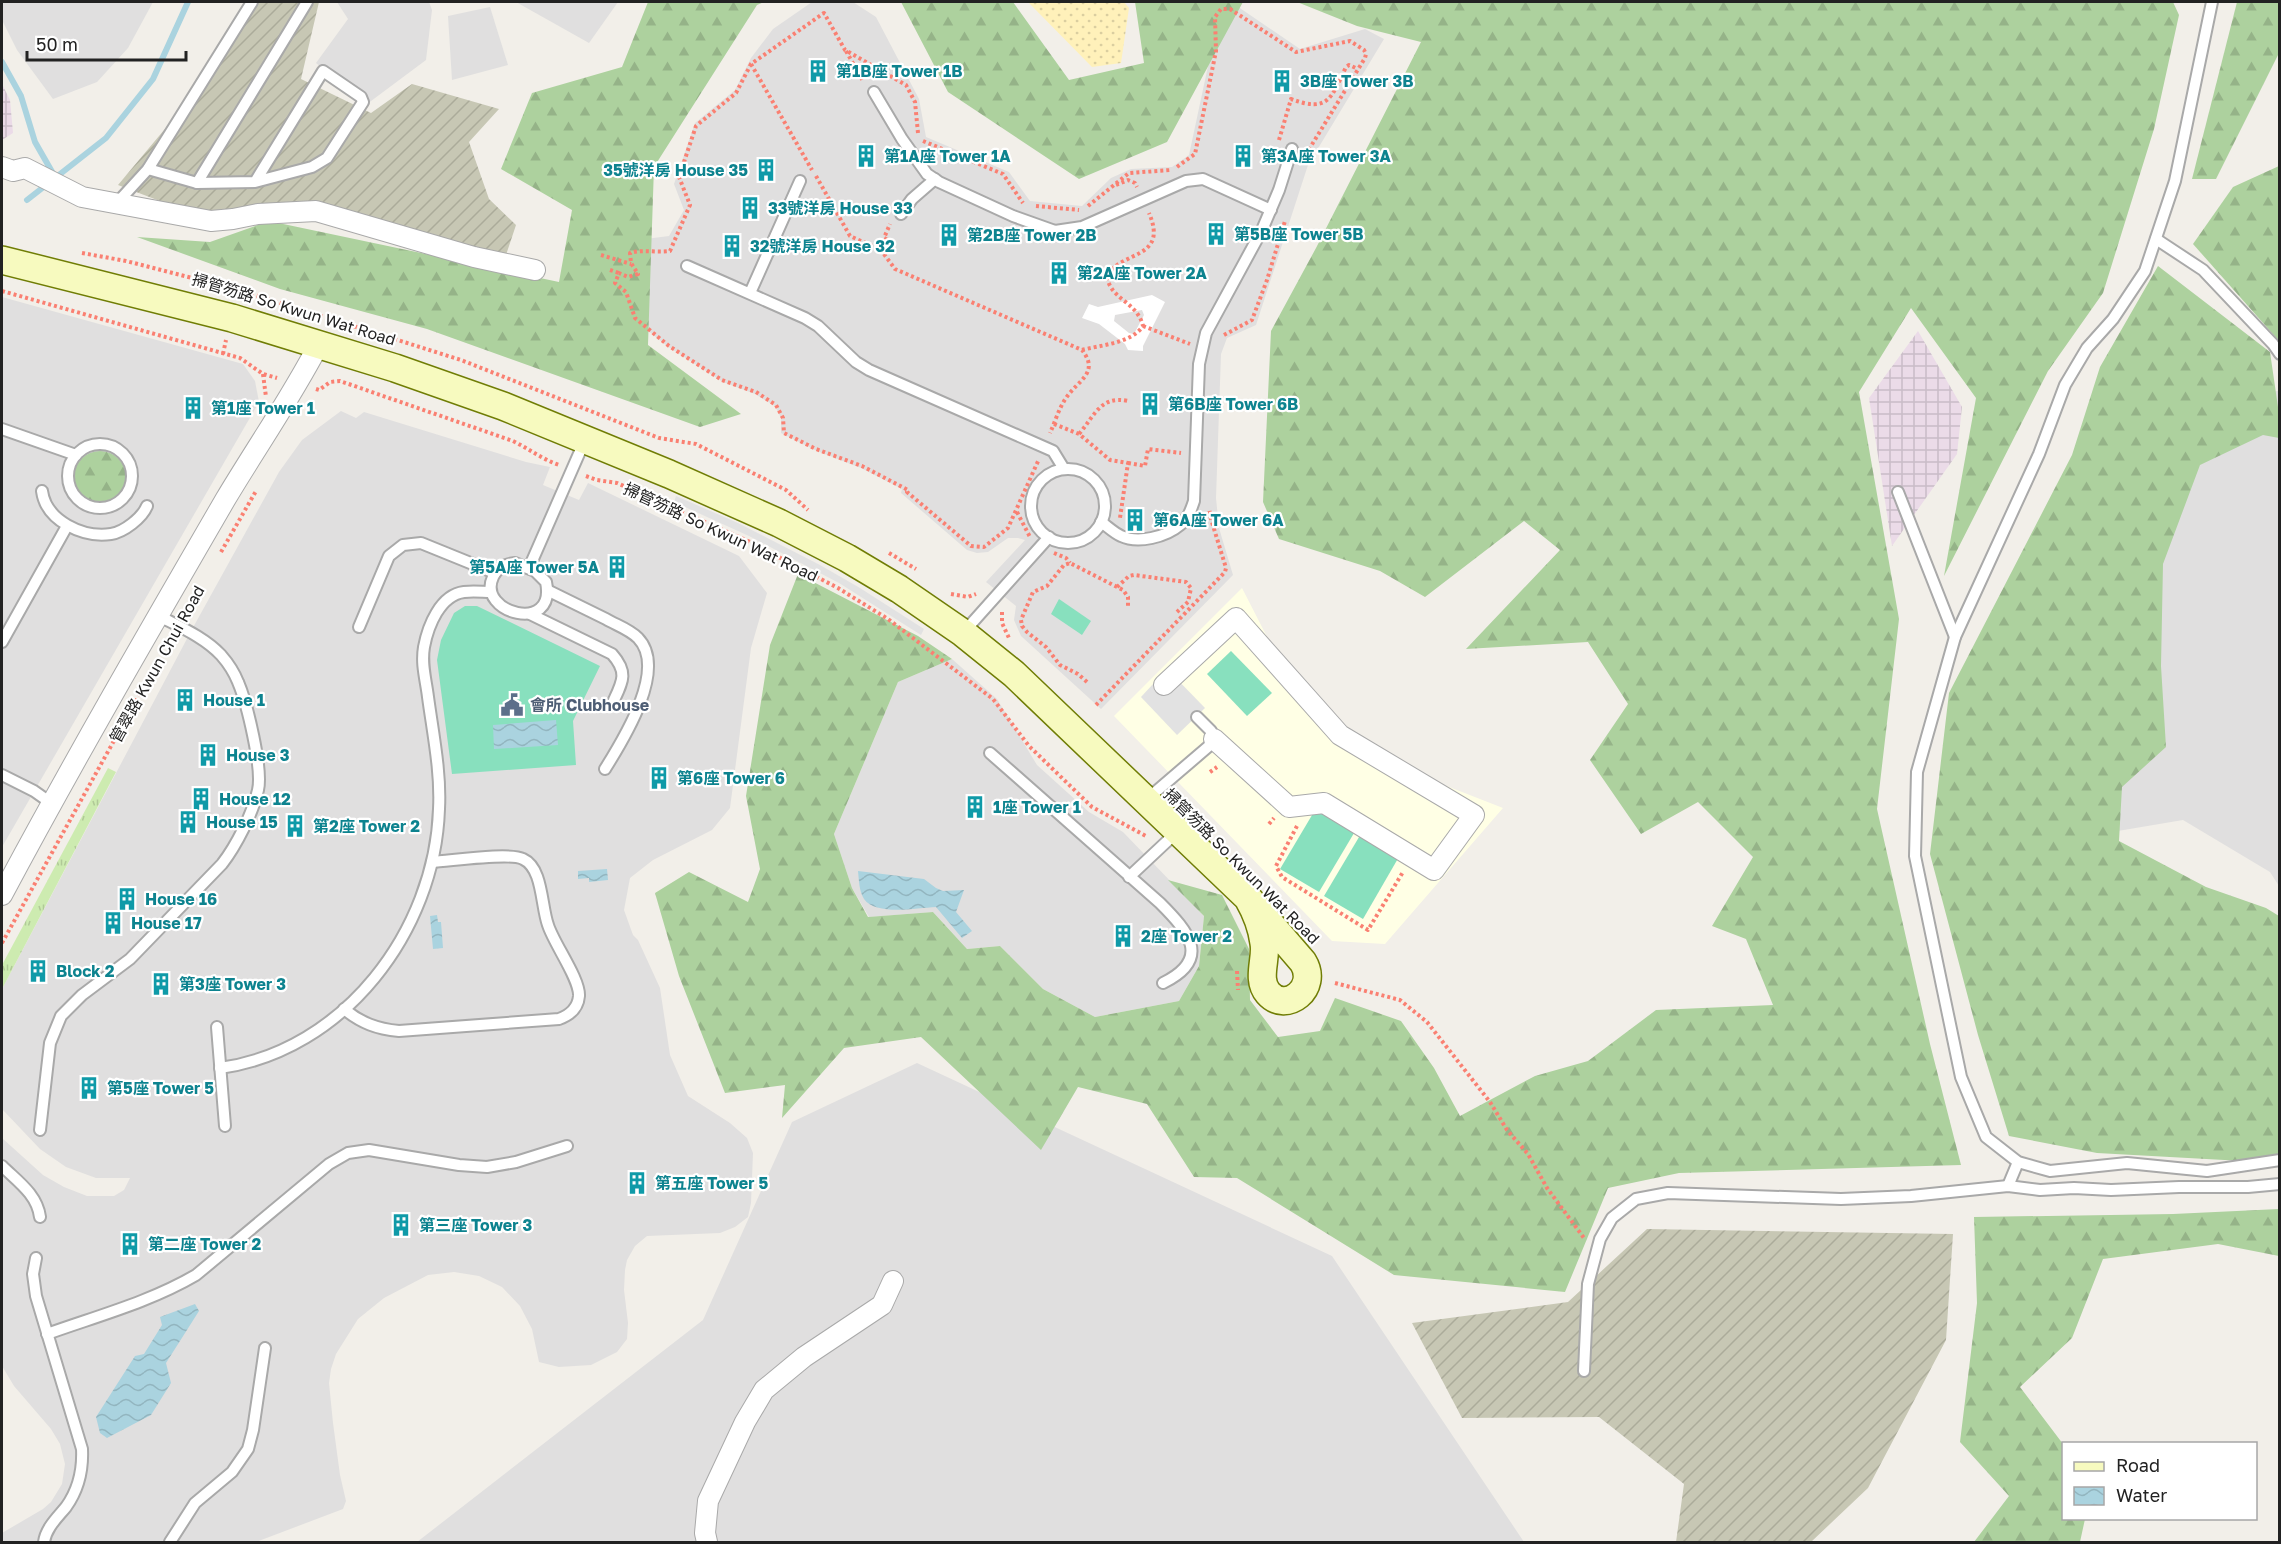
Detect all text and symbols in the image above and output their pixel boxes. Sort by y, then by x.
scale bar [27,24,186,62]
text: 50 m [36,33,78,55]
building icon: 第1B座 Tower 1B [805,58,831,84]
place label: 第1B座 Tower 1B [836,61,963,81]
building icon: 3B座 Tower 3B [1269,68,1295,94]
place label: 3B座 Tower 3B [1300,71,1414,91]
building icon: 第1A座 Tower 1A [853,143,879,169]
building icon: 第3A座 Tower 3A [1230,143,1256,169]
place label: 第1A座 Tower 1A [884,146,1011,166]
place label: 第3A座 Tower 3A [1261,146,1391,166]
building icon: 35號洋房 House 35 [753,157,779,183]
place label: 35號洋房 House 35 [603,160,748,180]
building icon: 33號洋房 House 33 [737,195,763,221]
place label: 33號洋房 House 33 [768,198,913,218]
building icon: 第5B座 Tower 5B [1203,221,1229,247]
building icon: 第2B座 Tower 2B [936,222,962,248]
place label: 第5B座 Tower 5B [1234,224,1364,244]
place label: 第2B座 Tower 2B [967,225,1097,245]
building icon: 32號洋房 House 32 [719,233,745,259]
place label: 32號洋房 House 32 [750,236,895,256]
building icon: 第2A座 Tower 2A [1046,260,1072,286]
place label: 第2A座 Tower 2A [1077,263,1207,283]
street label: 掃管笏路 So Kwun Wat Road [190,268,398,350]
building icon: 第6B座 Tower 6B [1137,391,1163,417]
place label: 第6B座 Tower 6B [1168,394,1298,414]
building icon: 第1座 Tower 1 [180,395,206,421]
place label: 第1座 Tower 1 [211,398,315,418]
street label: 掃管笏路 So Kwun Wat Road [621,478,821,586]
building icon: 第6A座 Tower 6A [1122,507,1148,533]
place label: 第6A座 Tower 6A [1153,510,1284,530]
building icon: 第5A座 Tower 5A [604,554,630,580]
place label: 第5A座 Tower 5A [469,557,600,577]
street label: 管翠路 Kwun Chui Road [105,582,209,746]
building icon: House 1 [172,687,198,713]
place label: House 1 [203,690,265,710]
public building icon: 會所 Clubhouse [499,692,525,718]
place label: 會所 Clubhouse [530,695,649,715]
building icon: House 3 [195,742,221,768]
place label: House 3 [226,745,290,765]
building icon: 第6座 Tower 6 [646,765,672,791]
place label: 第6座 Tower 6 [677,768,785,788]
street label: 掃管笏路 So Kwun Wat Road [1160,784,1324,948]
building icon: House 12 [188,786,214,812]
place label: House 12 [219,789,291,809]
building icon: 1座 Tower 1 [962,794,988,820]
place label: 1座 Tower 1 [993,797,1081,817]
building icon: House 15 [175,809,201,835]
place label: House 15 [206,812,278,832]
building icon: 第2座 Tower 2 [282,813,308,839]
place label: 第2座 Tower 2 [313,816,420,836]
building icon: House 16 [114,886,140,912]
place label: House 16 [145,889,217,909]
building icon: House 17 [100,910,126,936]
place label: House 17 [131,913,202,933]
building icon: 2座 Tower 2 [1110,923,1136,949]
place label: 2座 Tower 2 [1141,926,1232,946]
building icon: Block 2 [25,958,51,984]
place label: Block 2 [56,961,115,981]
building icon: 第3座 Tower 3 [148,971,174,997]
place label: 第3座 Tower 3 [179,974,286,994]
building icon: 第5座 Tower 5 [76,1075,102,1101]
place label: 第5座 Tower 5 [107,1078,214,1098]
building icon: 第五座 Tower 5 [624,1170,650,1196]
place label: 第五座 Tower 5 [655,1173,769,1193]
building icon: 第三座 Tower 3 [388,1212,414,1238]
place label: 第三座 Tower 3 [419,1215,533,1235]
building icon: 第二座 Tower 2 [117,1231,143,1257]
place label: 第二座 Tower 2 [148,1234,262,1254]
legend [2062,1442,2257,1520]
text: Road [2116,1454,2160,1476]
text: Water [2116,1484,2167,1506]

